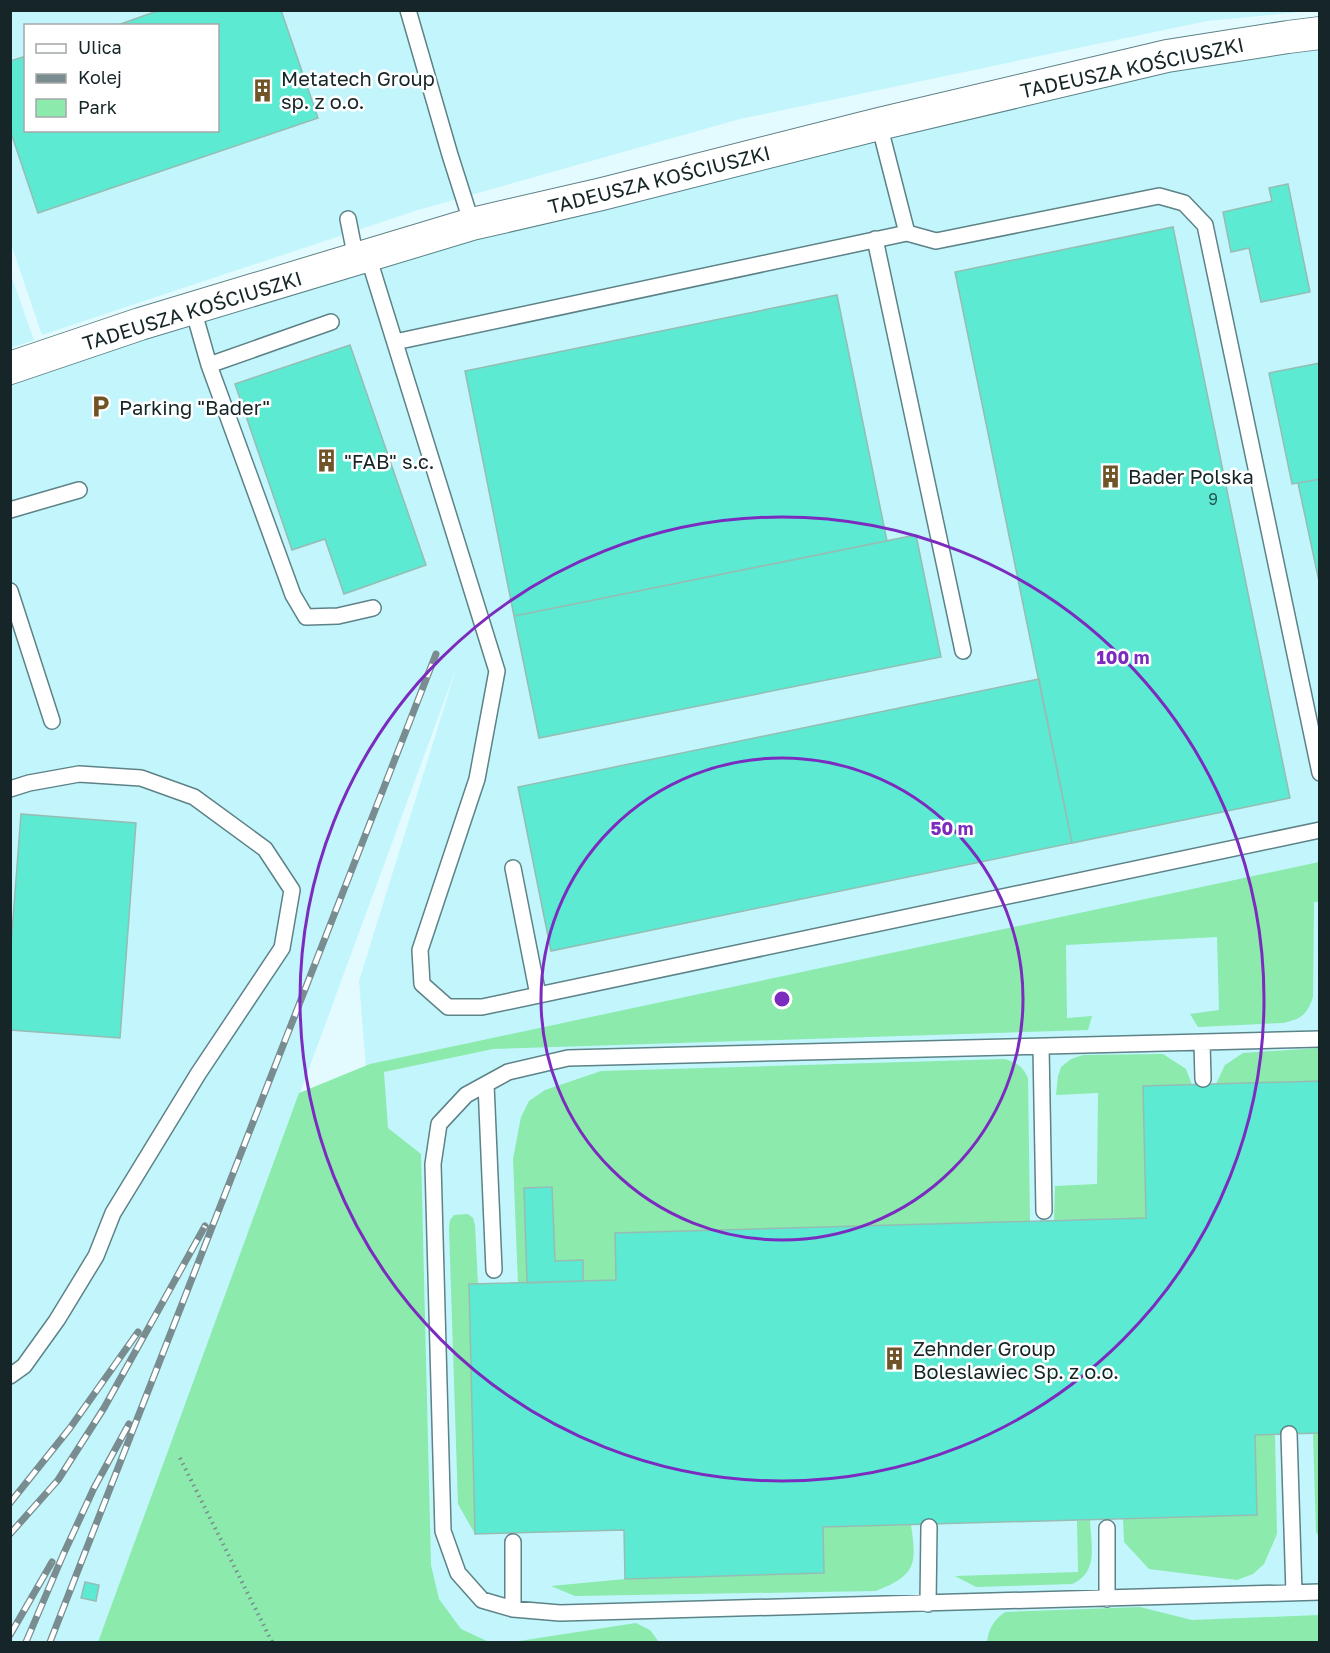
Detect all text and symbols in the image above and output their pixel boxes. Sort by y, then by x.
legend [24,24,219,132]
street label: TADEUSZA KOŚCIUSZKI [1018,32,1246,102]
text: Ulica [78,36,122,58]
text: Kolej [78,66,122,88]
place label: Metatech Group sp. z o.o. [281,66,435,113]
building icon: Metatech Group sp. z o.o. [250,77,276,103]
text: Park [78,96,117,118]
street label: TADEUSZA KOŚCIUSZKI [545,140,773,218]
street label: TADEUSZA KOŚCIUSZKI [79,265,305,355]
parking icon: Parking "Bader" [88,394,114,420]
place label: Parking "Bader" [119,395,270,419]
building icon: "FAB" s.c. [313,448,339,474]
place label: "FAB" s.c. [344,449,435,473]
building icon: Bader Polska [1097,463,1123,489]
place label: Bader Polska [1128,464,1254,488]
house number: 9 [1208,489,1218,509]
text: 100 m [1097,646,1149,668]
text: 50 m [931,817,973,839]
centre of rings [772,989,792,1009]
place label: Zehnder Group Boleslawiec Sp. z o.o. [913,1336,1119,1383]
building icon: Zehnder Group Boleslawiec Sp. z o.o. [882,1346,908,1372]

